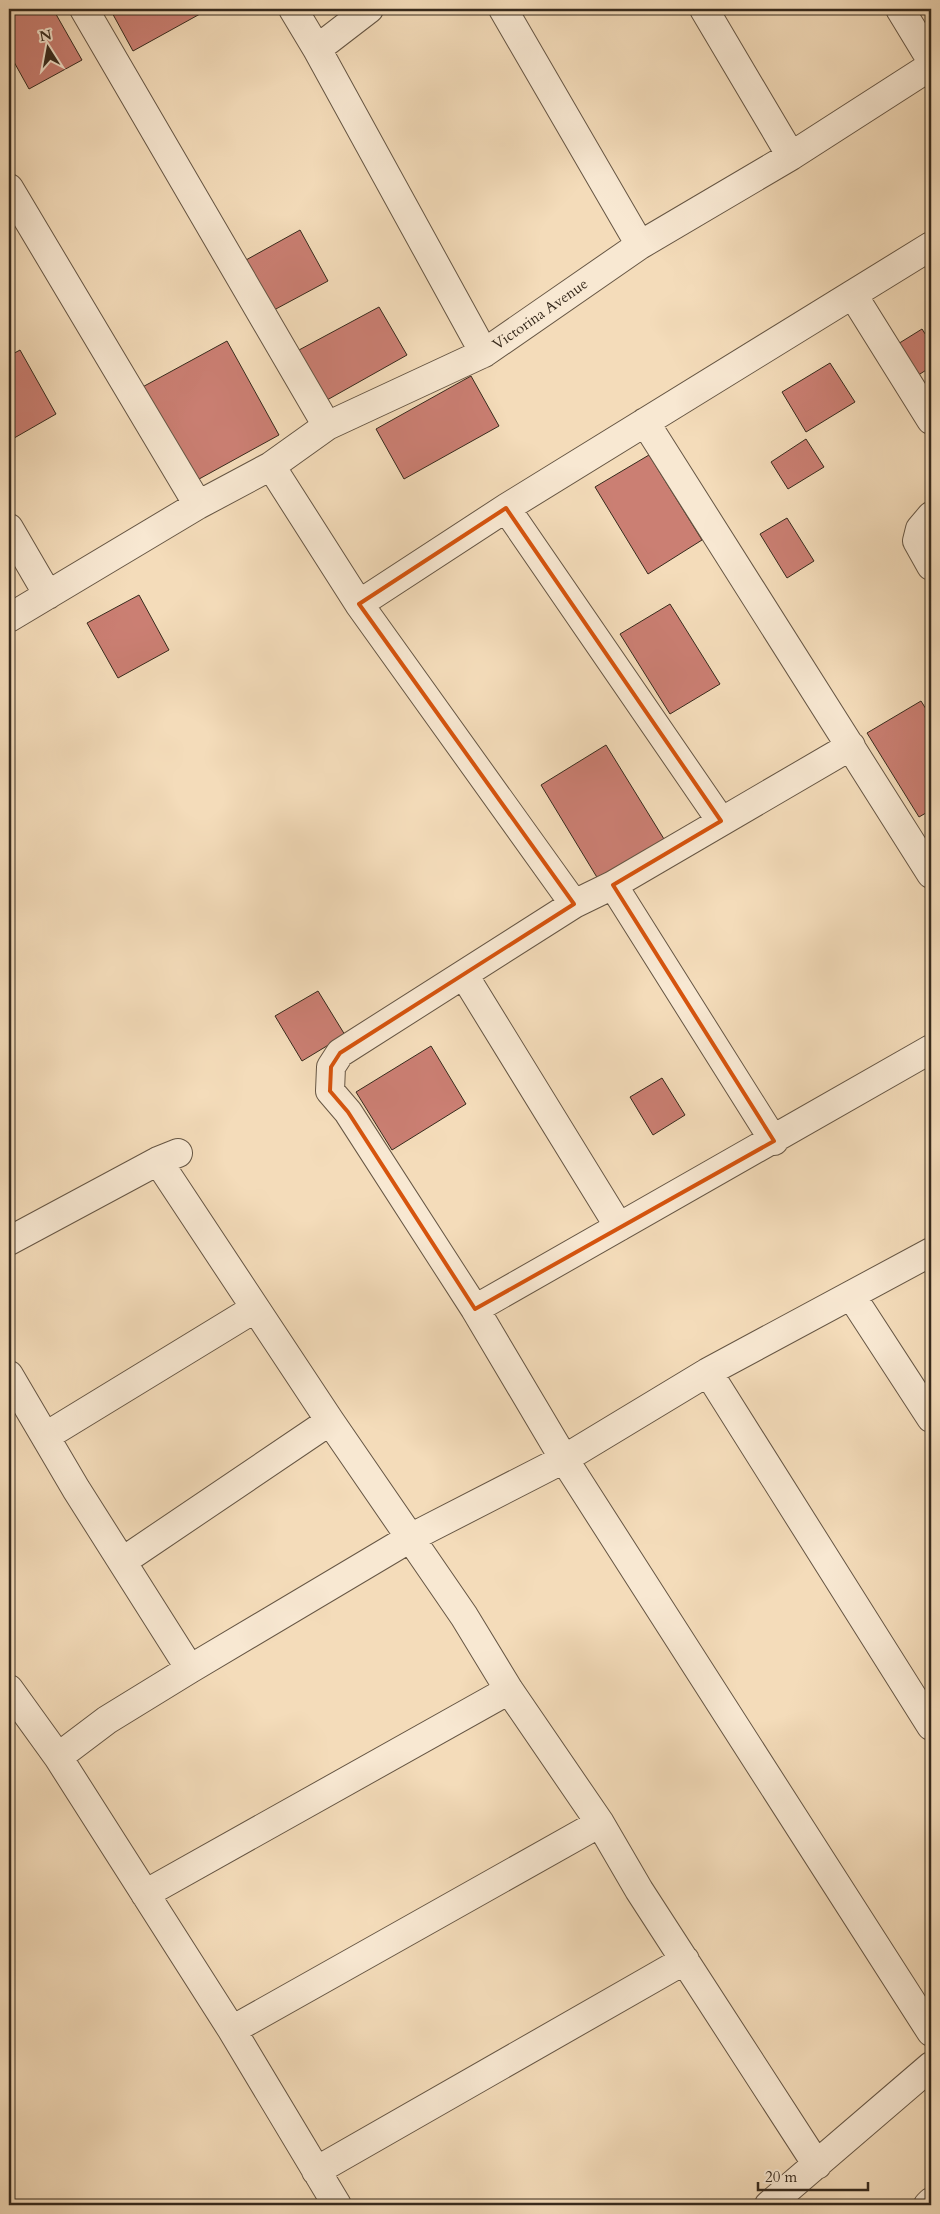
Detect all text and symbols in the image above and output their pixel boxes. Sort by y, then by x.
north arrow [22,22,72,72]
text: N [38,25,53,46]
street label: Victorina Avenue [488,273,592,354]
scale bar [758,2159,868,2191]
text: 20 m [765,2167,797,2187]

